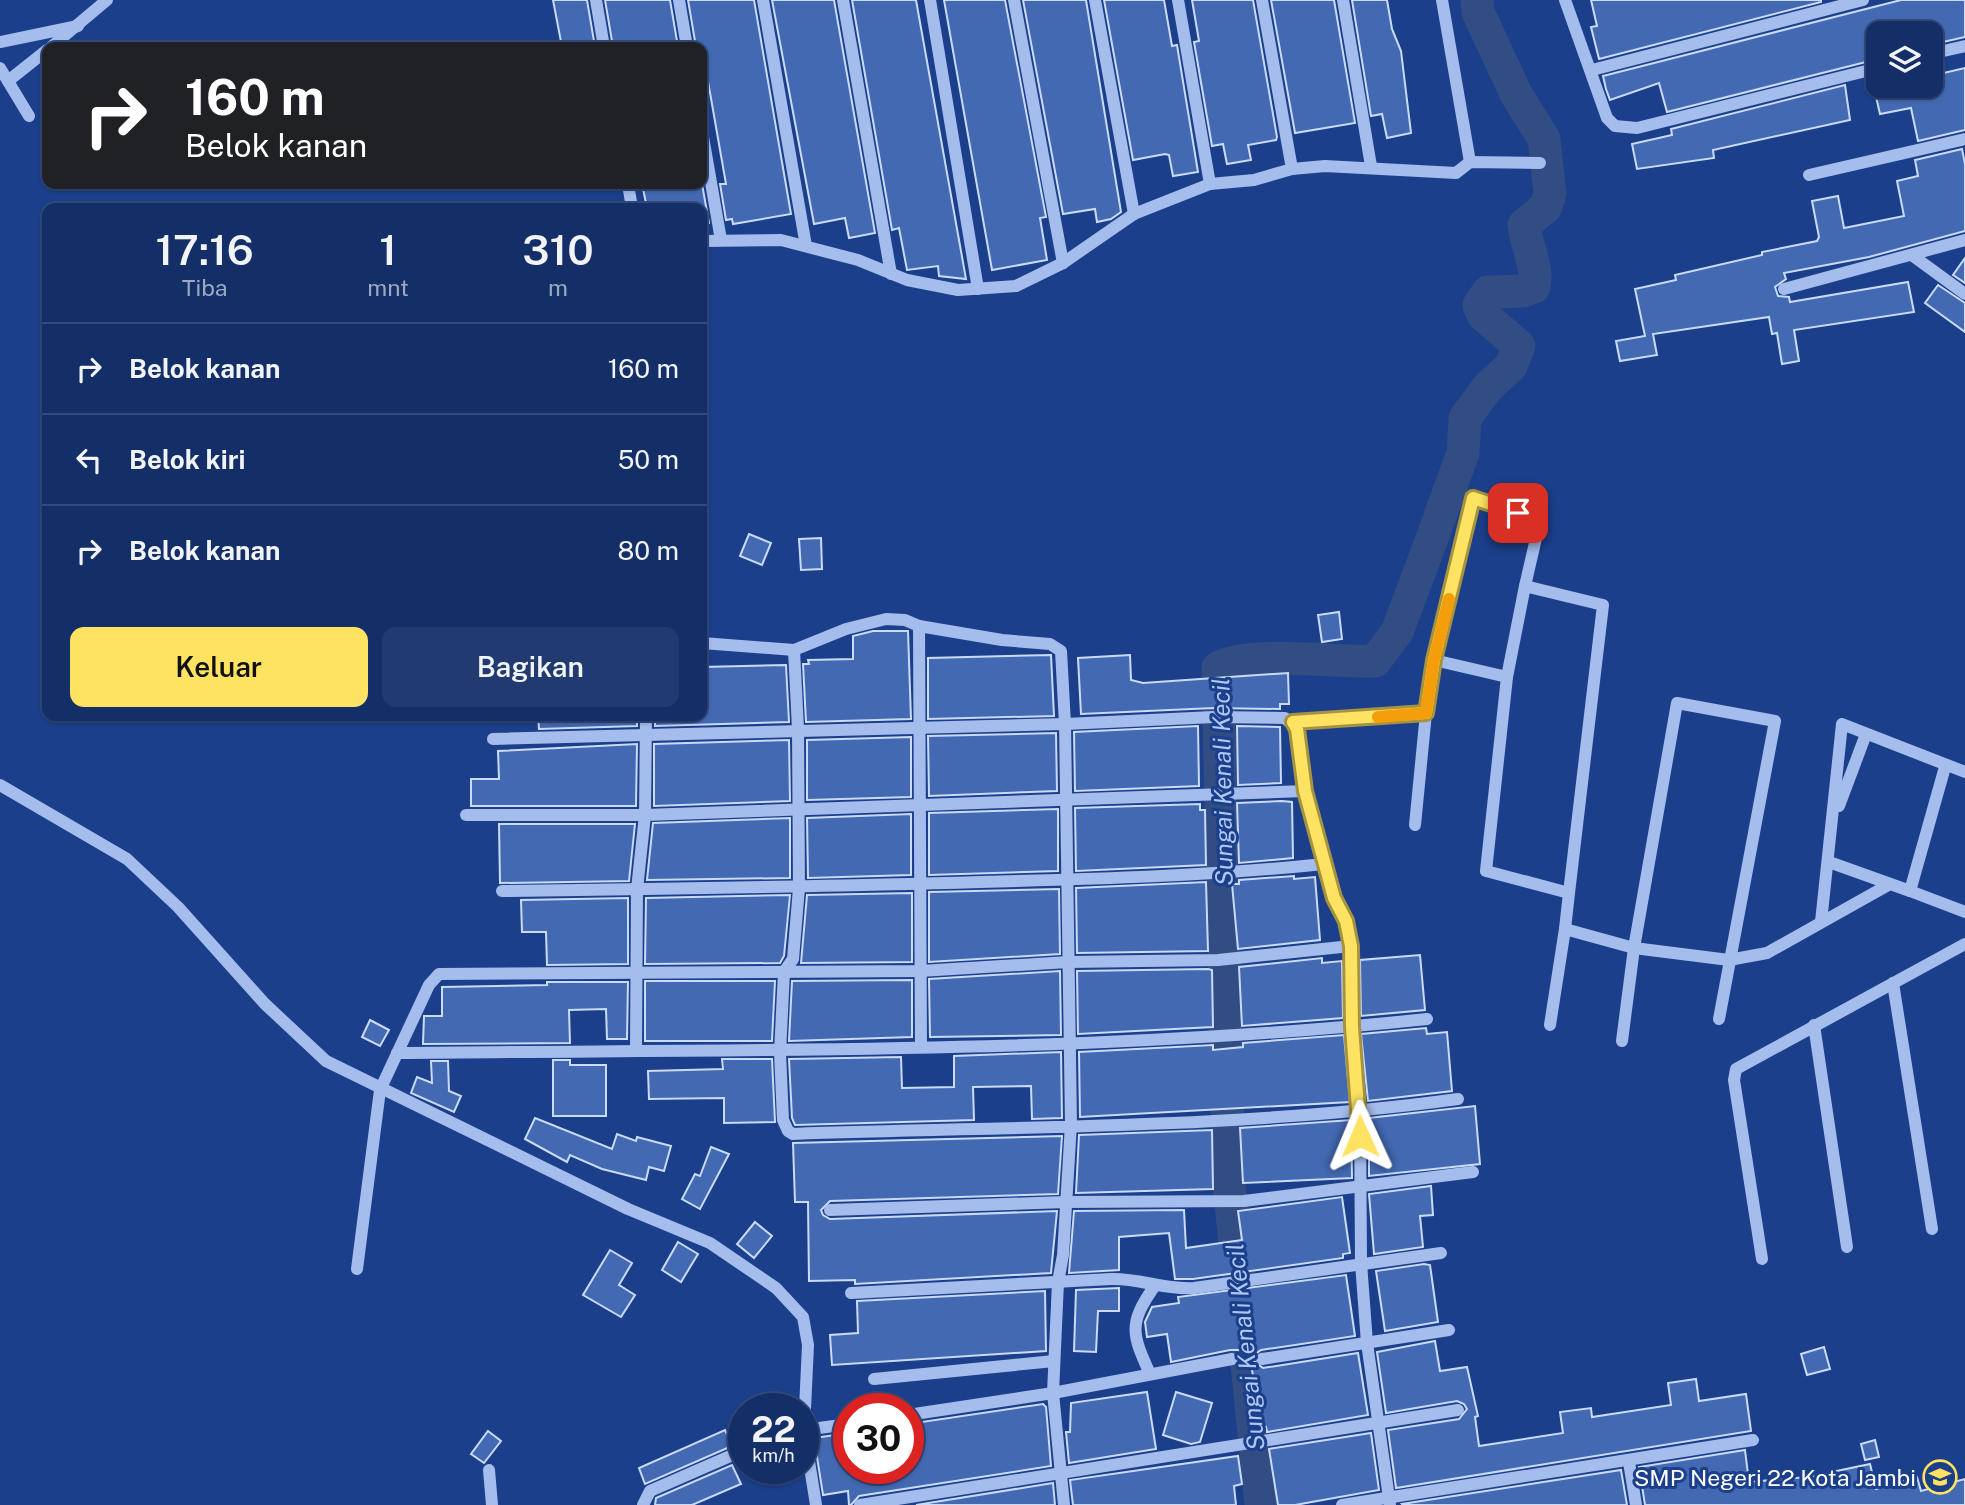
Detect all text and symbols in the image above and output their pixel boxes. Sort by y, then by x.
map controls [1866,21,1943,98]
button: layers [1866,21,1943,98]
text: 160 m [185,68,325,126]
icon: right [70,70,161,161]
text: Belok kanan [185,127,367,164]
text: 17:16 [155,225,254,274]
text: 1 [379,225,397,274]
text: 310 [522,225,594,274]
text: Tiba [182,274,228,301]
text: mnt [367,274,409,301]
text: m [548,274,568,301]
icon: right [70,350,108,388]
text: Belok kanan [129,353,280,384]
text: 160 m [608,353,679,384]
icon: left [70,441,108,479]
text: Belok kiri [129,444,245,475]
text: 50 m [618,444,679,475]
pin [1488,483,1548,543]
icon: arrive [1499,494,1537,532]
icon: right [70,532,108,570]
text: Belok kanan [129,535,280,566]
text: 80 m [618,535,679,566]
button: Keluar [70,627,368,707]
button: Bagikan [382,627,679,707]
water label: Sungai Kenali Kecil [1206,678,1238,886]
position arrow [1323,1099,1397,1173]
water label: Sungai Kenali Kecil [1220,1242,1270,1452]
speed limit sign: 30 [833,1393,924,1484]
text: 22 [751,1409,796,1450]
text: km/h [752,1445,795,1466]
school or university icon: SMP Negeri 22 Kota Jambi [1921,1458,1959,1496]
place label: SMP Negeri 22 Kota Jambi [1634,1464,1916,1491]

